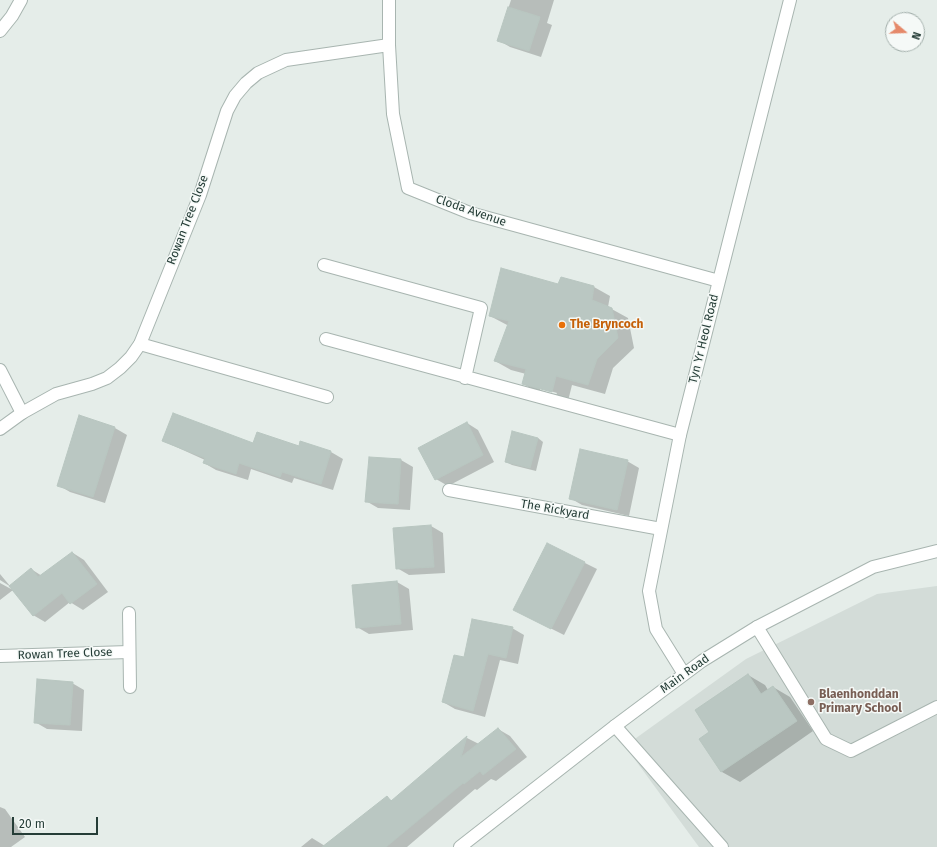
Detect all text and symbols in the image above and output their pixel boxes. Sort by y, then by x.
north arrow [885,12,925,52]
text: N [909,30,923,41]
street label: Rowan Tree Close [164,173,212,267]
street label: Cloda Avenue [434,192,508,230]
street label: Tyn Yr Heol Road [686,293,722,385]
place label: The Bryncoch [570,318,643,332]
marker: The Bryncoch [557,320,567,330]
street label: The Rickyard [520,497,590,523]
street label: Rowan Tree Close [17,645,113,663]
street label: Main Road [658,651,712,697]
place label: Blaenhonddan Primary School [819,688,902,716]
marker: Blaenhonddan Primary School [806,697,816,707]
scale bar [14,809,100,835]
text: 20 m [19,817,45,831]

